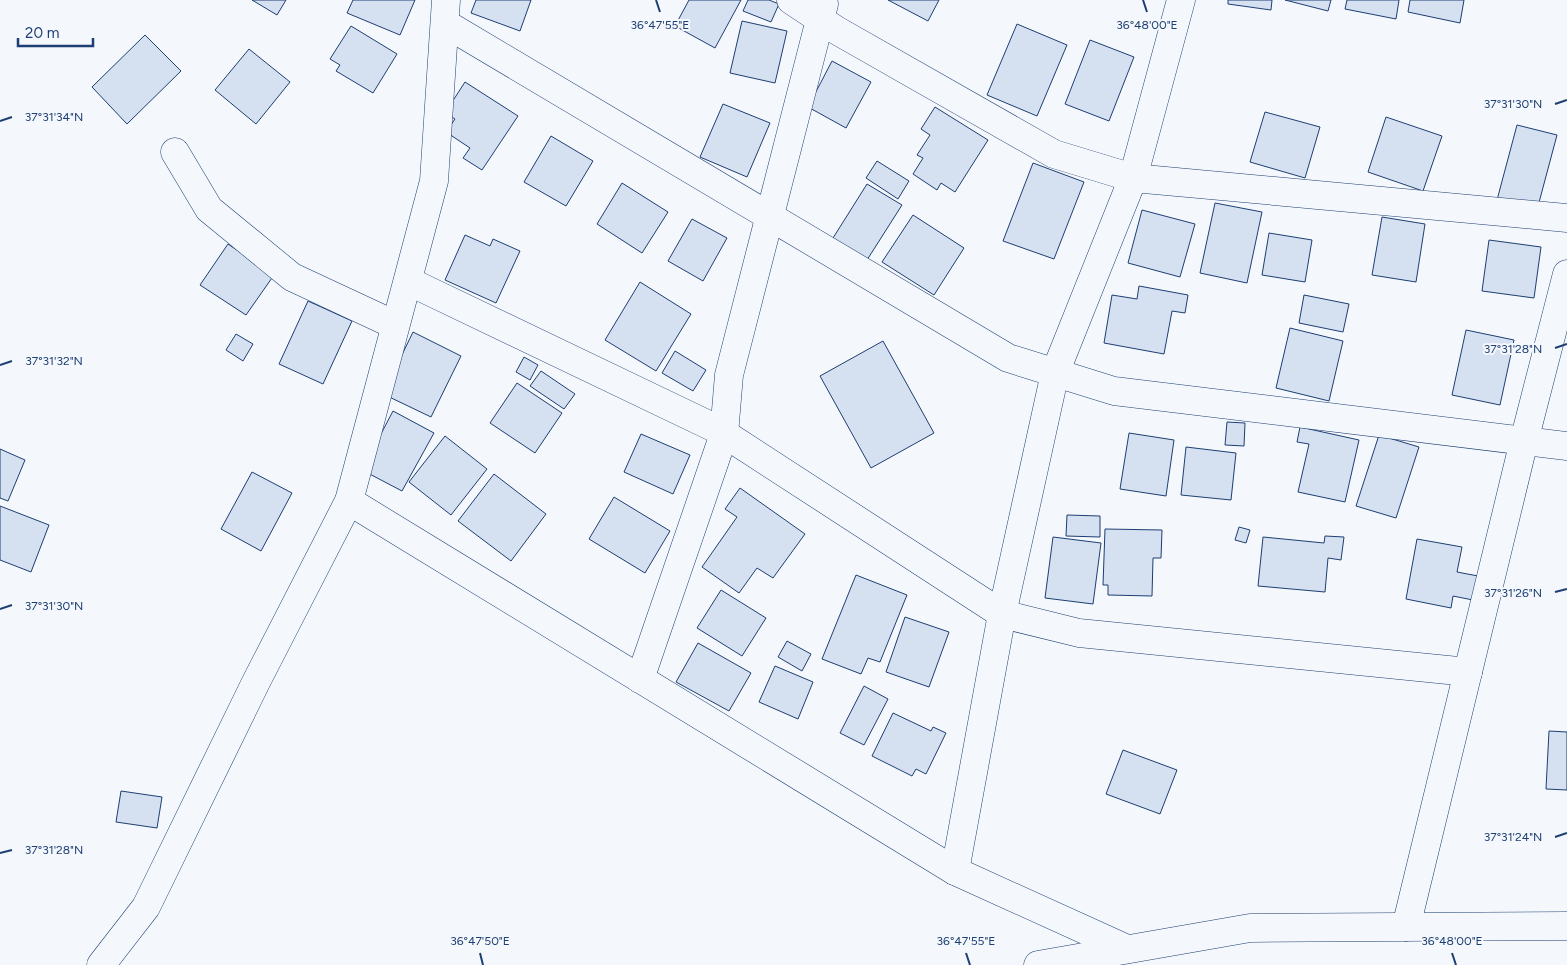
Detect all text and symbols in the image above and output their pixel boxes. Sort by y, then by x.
scale bar [18,15,92,47]
text: 36°47'55"E [631,18,689,32]
text: 36°48'00"E [1116,18,1178,32]
text: 20 m [25,24,59,42]
text: 37°31'30"N [1484,97,1542,111]
text: 37°31'34"N [25,110,83,124]
text: 37°31'28"N [1484,342,1542,356]
text: 37°31'32"N [25,354,83,368]
text: 37°31'26"N [1484,586,1542,600]
text: 37°31'30"N [25,599,83,613]
text: 37°31'24"N [1484,830,1542,844]
text: 37°31'28"N [25,843,83,857]
text: 36°47'50"E [450,934,510,948]
text: 36°47'55"E [937,934,995,948]
text: 36°48'00"E [1421,934,1483,948]

